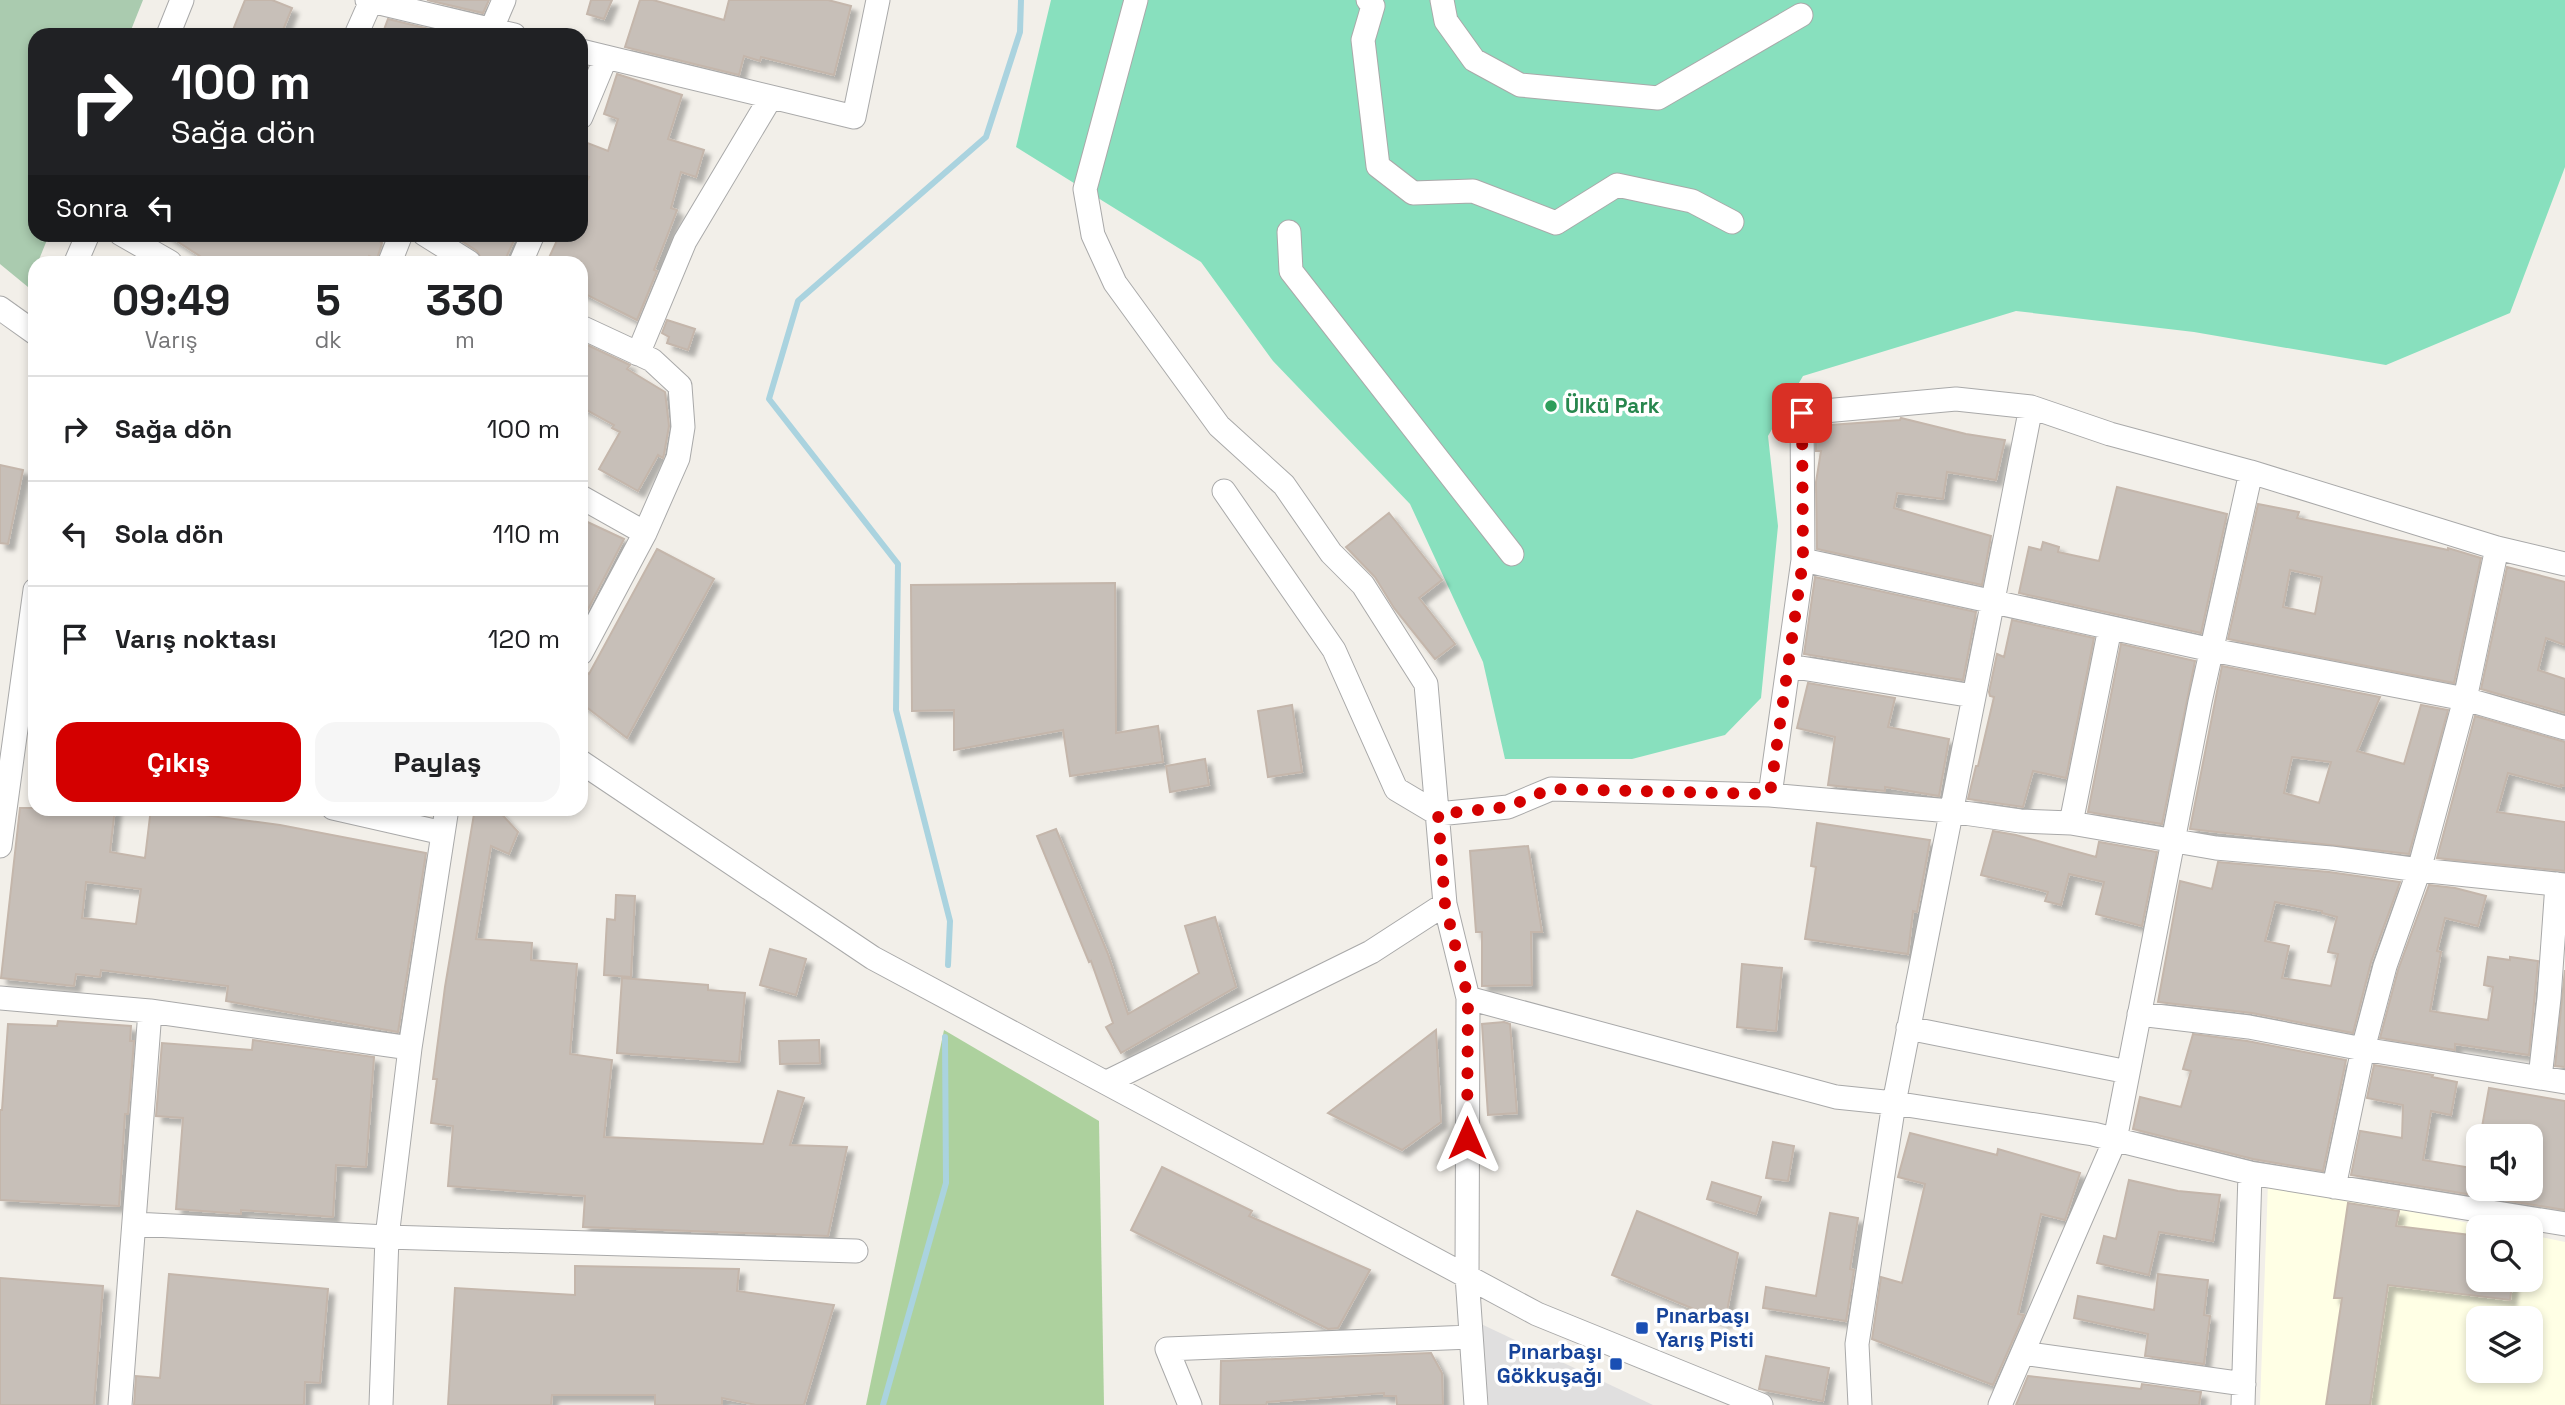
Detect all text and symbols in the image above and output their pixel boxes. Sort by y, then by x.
text: 100 m [171,51,311,113]
icon: right [56,56,147,147]
text: Sağa dön [171,112,316,152]
icon: left [142,189,180,227]
text: Sonra [56,191,128,225]
text: 09:49 [112,274,230,327]
text: 5 [315,274,341,327]
text: 330 [426,274,504,327]
text: Varış [145,325,198,355]
text: dk [314,325,342,355]
text: m [455,325,475,355]
pin [1772,383,1832,443]
place label: Ülkü Park [1565,392,1660,419]
icon: arrive [1783,394,1821,432]
marker: Ülkü Park [1543,398,1559,414]
icon: right [56,410,94,448]
text: Sağa dön [115,412,232,446]
text: 100 m [487,412,560,446]
icon: left [56,515,94,553]
text: Sola dön [115,517,224,551]
text: 110 m [493,517,560,551]
icon: arrive [56,620,94,658]
text: Varış noktası [115,622,277,656]
text: 120 m [488,622,560,656]
button: Çıkış [56,722,301,802]
button: Paylaş [315,722,560,802]
position arrow [1430,1101,1504,1175]
map controls [2466,1124,2543,1383]
button: sound [2466,1124,2543,1201]
button: search [2466,1215,2543,1292]
place label: Pınarbaşı Yarış Pisti [1656,1302,1754,1353]
button: layers [2466,1306,2543,1383]
marker: Pınarbaşı Yarış Pisti [1634,1320,1650,1336]
place label: Pınarbaşı Gökkuşağı [1497,1338,1602,1389]
marker: Pınarbaşı Gökkuşağı [1608,1356,1624,1372]

